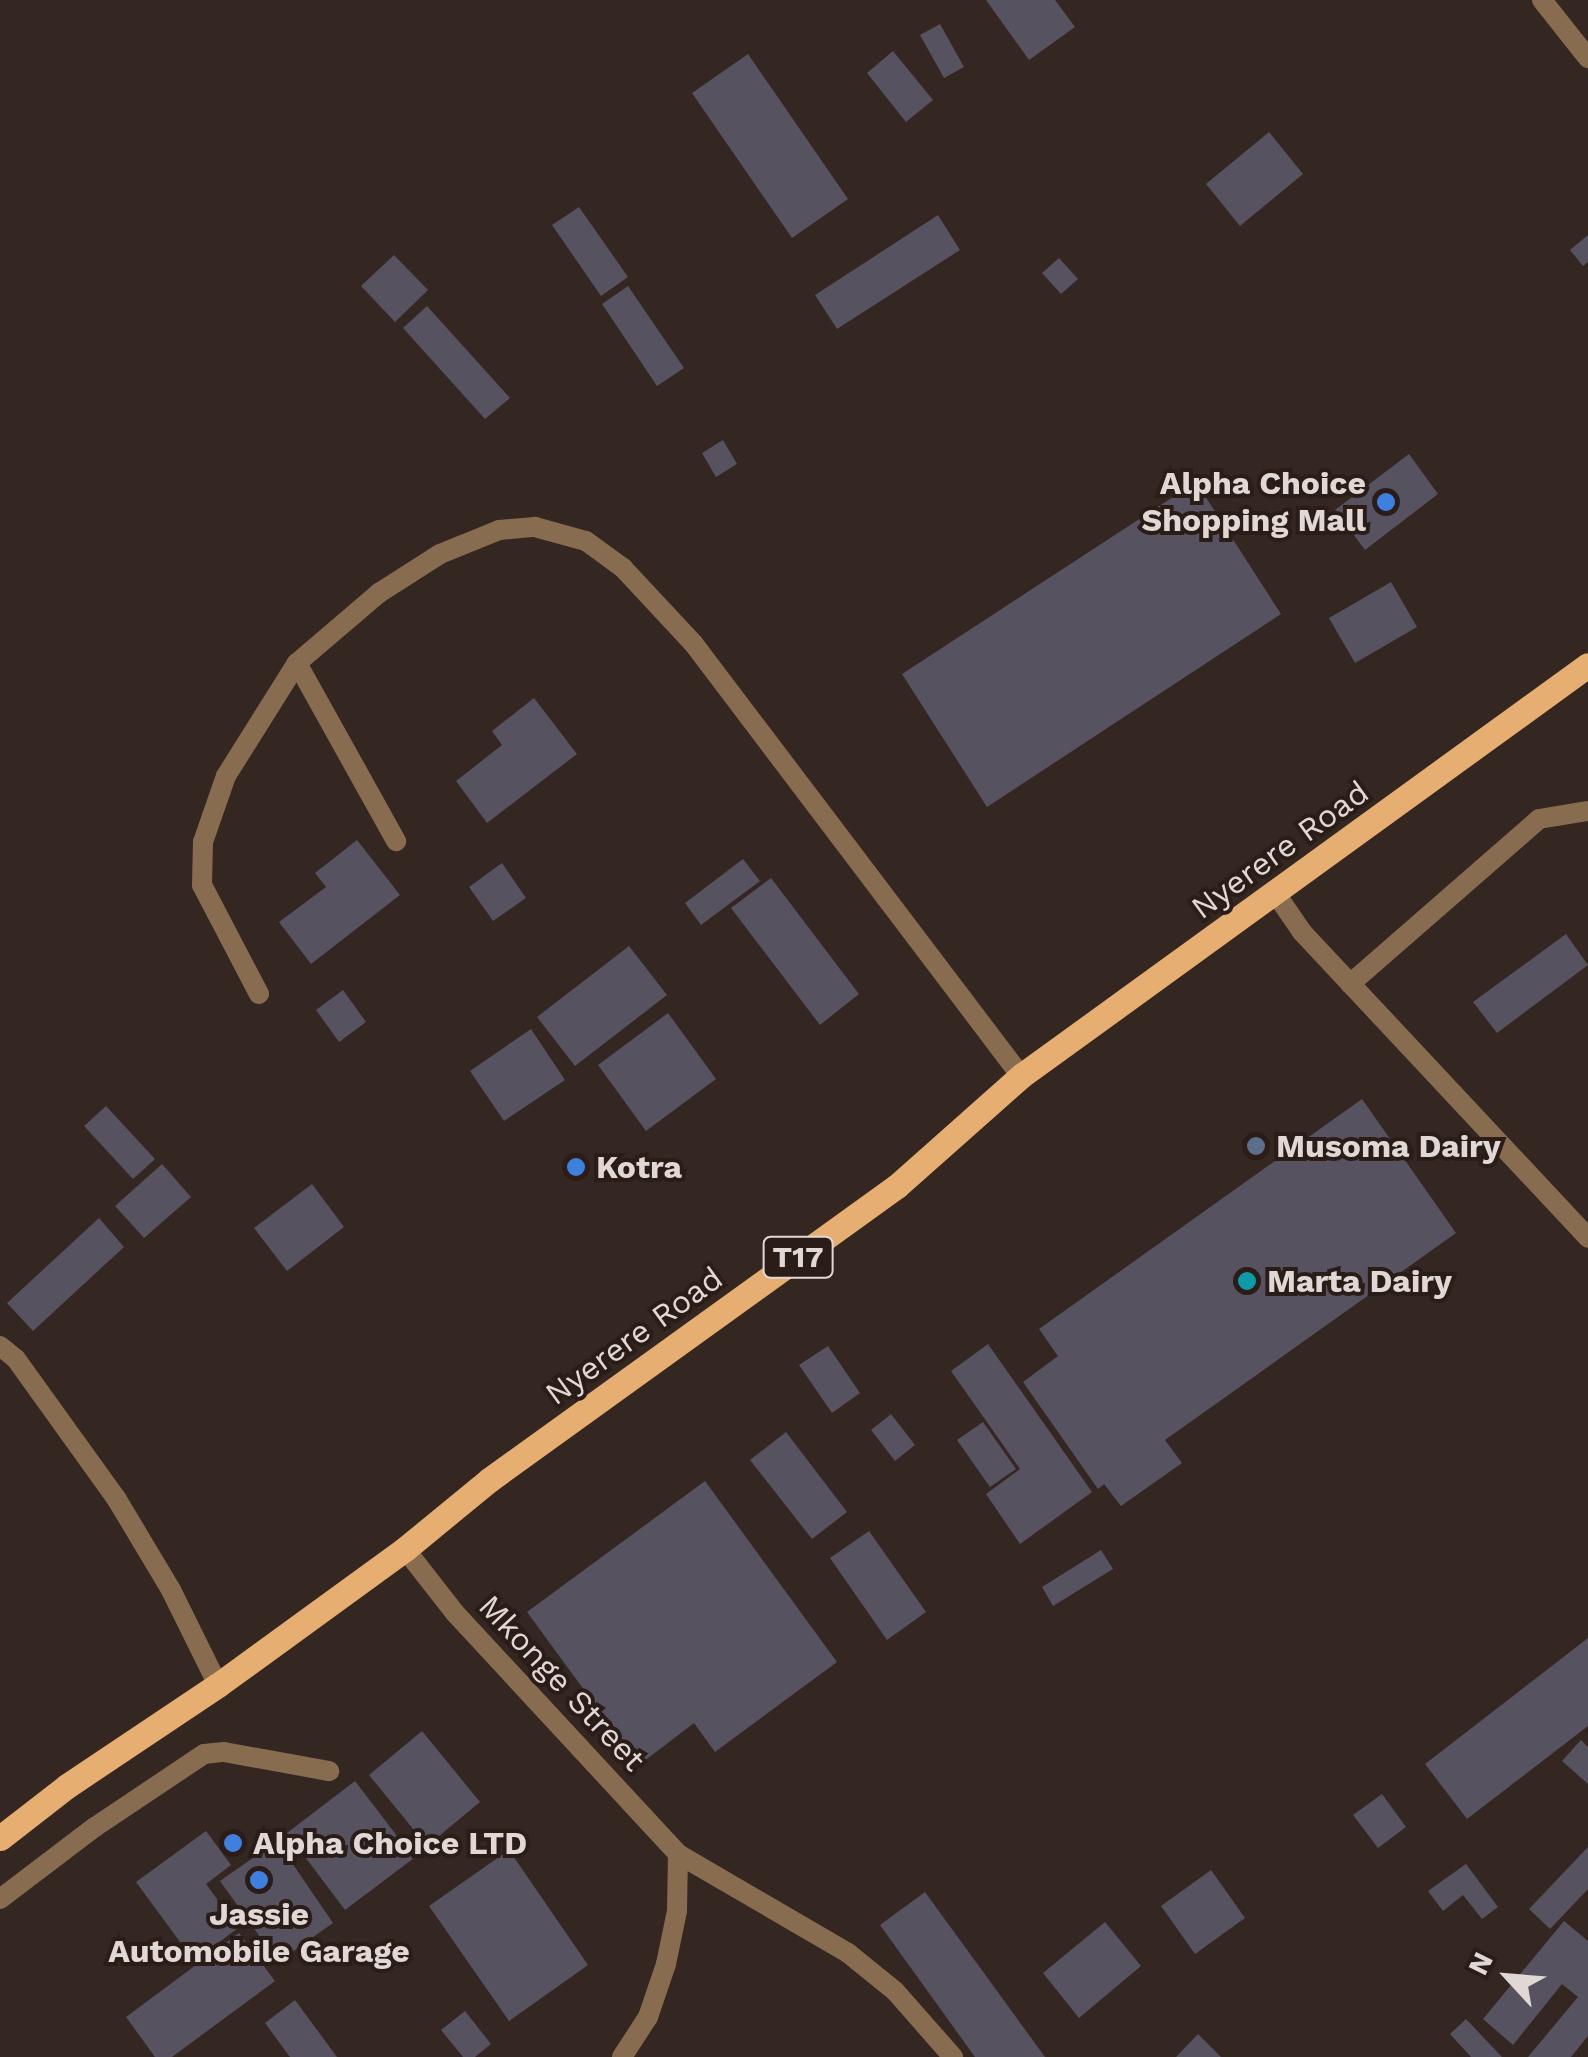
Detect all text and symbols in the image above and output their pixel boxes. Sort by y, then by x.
place label: Alpha Choice Shopping Mall [1142,465,1366,540]
marker: Alpha Choice Shopping Mall [1375,491,1397,513]
street label: Nyerere Road [1184,773,1376,927]
place label: Musoma Dairy [1276,1127,1501,1165]
marker: Musoma Dairy [1245,1135,1267,1157]
place label: Kotra [596,1148,682,1186]
marker: Kotra [565,1156,587,1178]
road number: T17 [760,1232,836,1282]
street label: Nyerere Road [538,1259,730,1413]
place label: Marta Dairy [1267,1262,1452,1300]
marker: Marta Dairy [1236,1270,1258,1292]
street label: Mkonge Street [471,1587,653,1779]
place label: Alpha Choice LTD [253,1824,527,1862]
marker: Alpha Choice LTD [222,1832,244,1854]
marker: Jassie Automobile Garage [248,1869,270,1891]
place label: Jassie Automobile Garage [108,1896,410,1971]
north arrow [1458,1927,1558,2027]
text: N [1461,1947,1500,1980]

